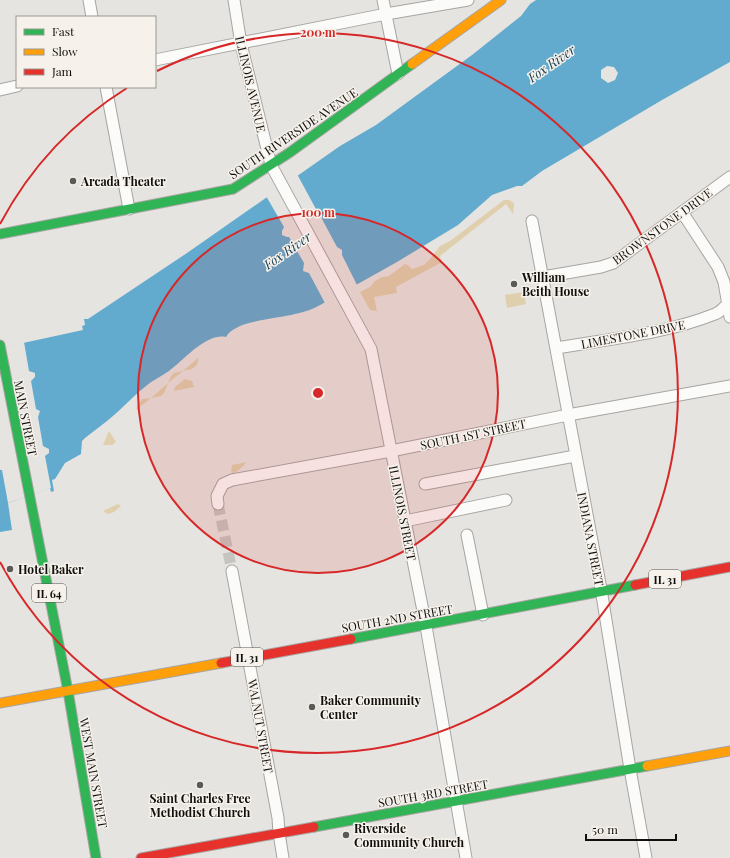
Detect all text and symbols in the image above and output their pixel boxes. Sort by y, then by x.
legend [16,16,156,88]
text: Fast [52,23,75,39]
text: 200 m [300,24,336,40]
street label: ILLINOIS AVENUE [232,34,270,134]
water label: Fox River [523,40,578,86]
text: Slow [52,43,78,59]
text: Jam [51,63,73,79]
street label: SOUTH RIVERSIDE AVENUE [225,84,361,182]
place label: Arcada Theater [80,173,166,189]
marker: Arcada Theater [68,176,78,186]
street label: BROWNSTONE DRIVE [609,184,715,268]
text: 100 m [301,204,335,220]
water label: Fox River [259,227,314,273]
place label: William Beith House [521,269,589,299]
marker: William Beith House [509,279,519,289]
street label: LIMESTONE DRIVE [580,316,686,352]
street label: MAIN STREET [11,379,41,458]
centre of rings [311,386,325,400]
street label: SOUTH 1ST STREET [419,415,528,453]
street label: ILLINOIS STREET [386,464,420,563]
street label: INDIANA STREET [574,491,608,588]
place label: Hotel Baker [18,561,84,577]
marker: Hotel Baker [5,564,15,574]
road number: IL 31 [649,570,681,588]
road number: IL 64 [32,584,66,602]
street label: SOUTH 2ND STREET [340,600,454,636]
road number: IL 31 [231,648,263,666]
street label: WALNUT STREET [245,677,277,775]
place label: Baker Community Center [320,692,422,722]
marker: Baker Community Center [307,702,317,712]
street label: WEST MAIN STREET [76,716,112,830]
street label: SOUTH 3RD STREET [377,775,490,811]
marker: Saint Charles Free Methodist Church [195,780,205,790]
place label: Saint Charles Free Methodist Church [149,790,251,820]
scale bar [586,816,676,842]
place label: Riverside Community Church [354,820,465,850]
text: 50 m [592,821,618,837]
marker: Riverside Community Church [341,830,351,840]

